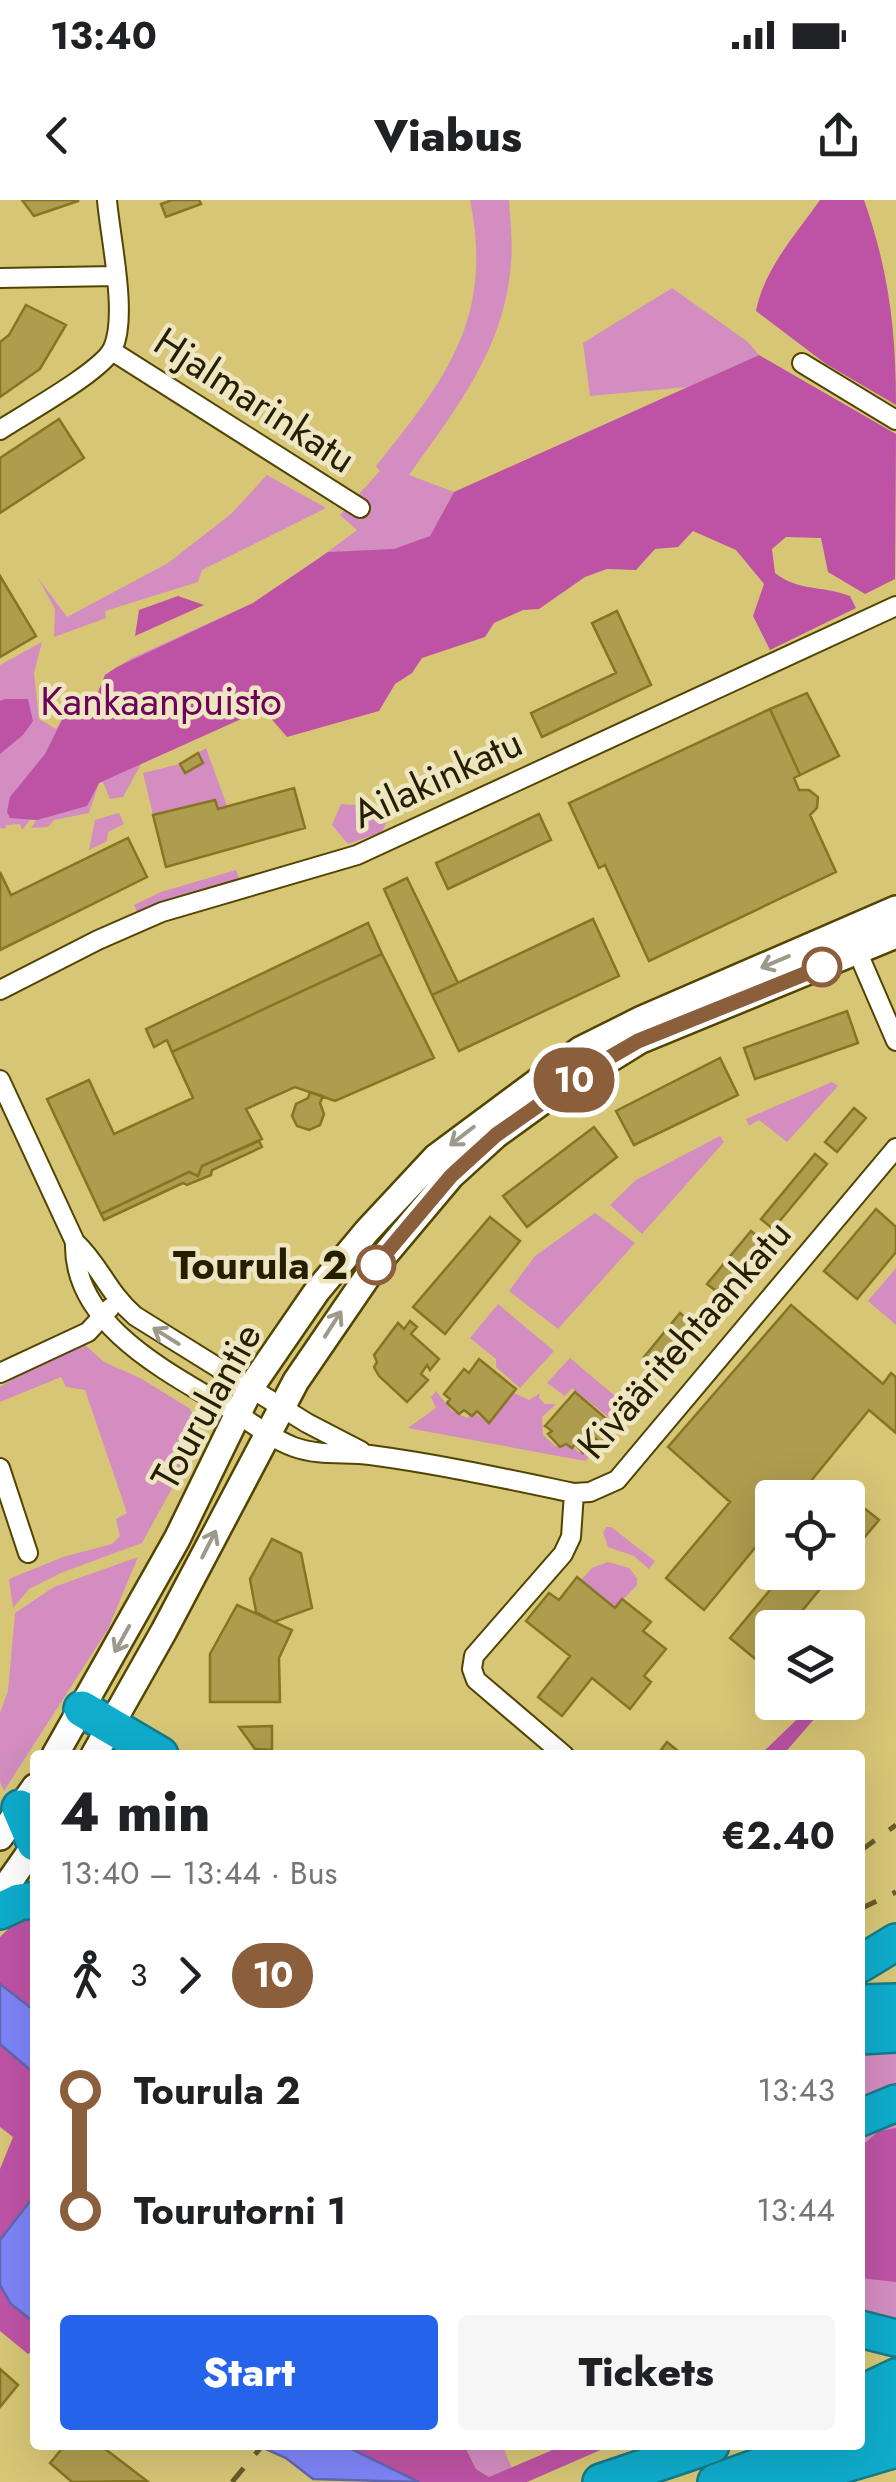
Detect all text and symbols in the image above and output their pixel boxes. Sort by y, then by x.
text: 13:40 [50,8,157,63]
text: Viabus [374,103,522,168]
icon: back [30,108,85,163]
icon: share [811,108,866,163]
street label: Hjalmarinkatu [143,313,367,487]
park label: Kankaanpuisto [40,672,282,730]
street label: Ailakinkatu [342,713,532,843]
unlabelled marker [803,948,841,986]
one-way arrow [760,955,791,973]
line badge: 10 [529,1048,619,1112]
text: 10 [554,1055,595,1105]
one-way arrow [449,1126,476,1147]
street label: Kivääritehtaankatu [563,1206,805,1472]
place label: Tourula 2 [173,1236,348,1294]
marker: Tourula 2 [357,1246,395,1284]
one-way arrow [323,1310,344,1339]
street label: Tourulantie [136,1312,276,1500]
one-way arrow [153,1325,181,1346]
map controls [755,1480,865,1720]
button: locate [755,1480,865,1590]
one-way arrow [200,1530,219,1560]
button: layers [755,1610,865,1720]
one-way arrow [111,1624,131,1654]
text: 4 min [60,1772,210,1852]
text: €2.40 [721,1808,835,1863]
text: 13:40 – 13:44 · Bus [60,1850,337,1896]
icon: walk [60,1948,115,2003]
icon: forward [162,1948,217,2003]
text: 10 [252,1950,293,2000]
text: 3 [130,1952,147,1998]
text: Tourula 2 [134,2063,300,2118]
text: 13:43 [757,2067,835,2113]
text: Tourutorni 1 [134,2183,346,2238]
text: 13:44 [756,2187,835,2233]
button: Start [60,2315,438,2430]
button: Tickets [458,2315,835,2430]

